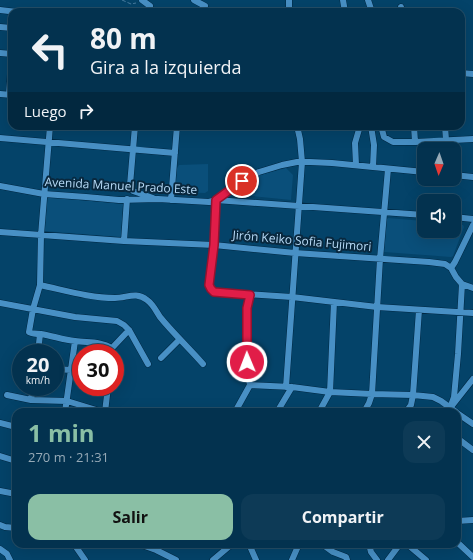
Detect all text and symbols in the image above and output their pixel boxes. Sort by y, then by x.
text: 80 m [90,19,157,57]
icon: left [24,24,76,76]
text: Gira a la izquierda [90,55,242,79]
icon: right [75,100,97,122]
text: Luego [24,101,67,121]
north arrow [417,142,461,186]
map controls [417,142,461,238]
pin [225,164,259,198]
icon: arrive [231,170,253,192]
street label: Avenida Manuel Prado Este [44,173,198,198]
button: sound [417,194,461,238]
street label: Jirón Keiko Sofia Fujimori [231,226,372,255]
position arrow [226,341,268,383]
speed limit sign: 30 [72,344,124,396]
text: 20 [27,351,49,378]
text: km/h [26,373,50,387]
text: 1 min [28,416,95,449]
button: close [403,421,445,463]
text: 270 m · 21:31 [28,448,109,466]
button: Salir [28,494,233,540]
button: Compartir [241,494,445,540]

